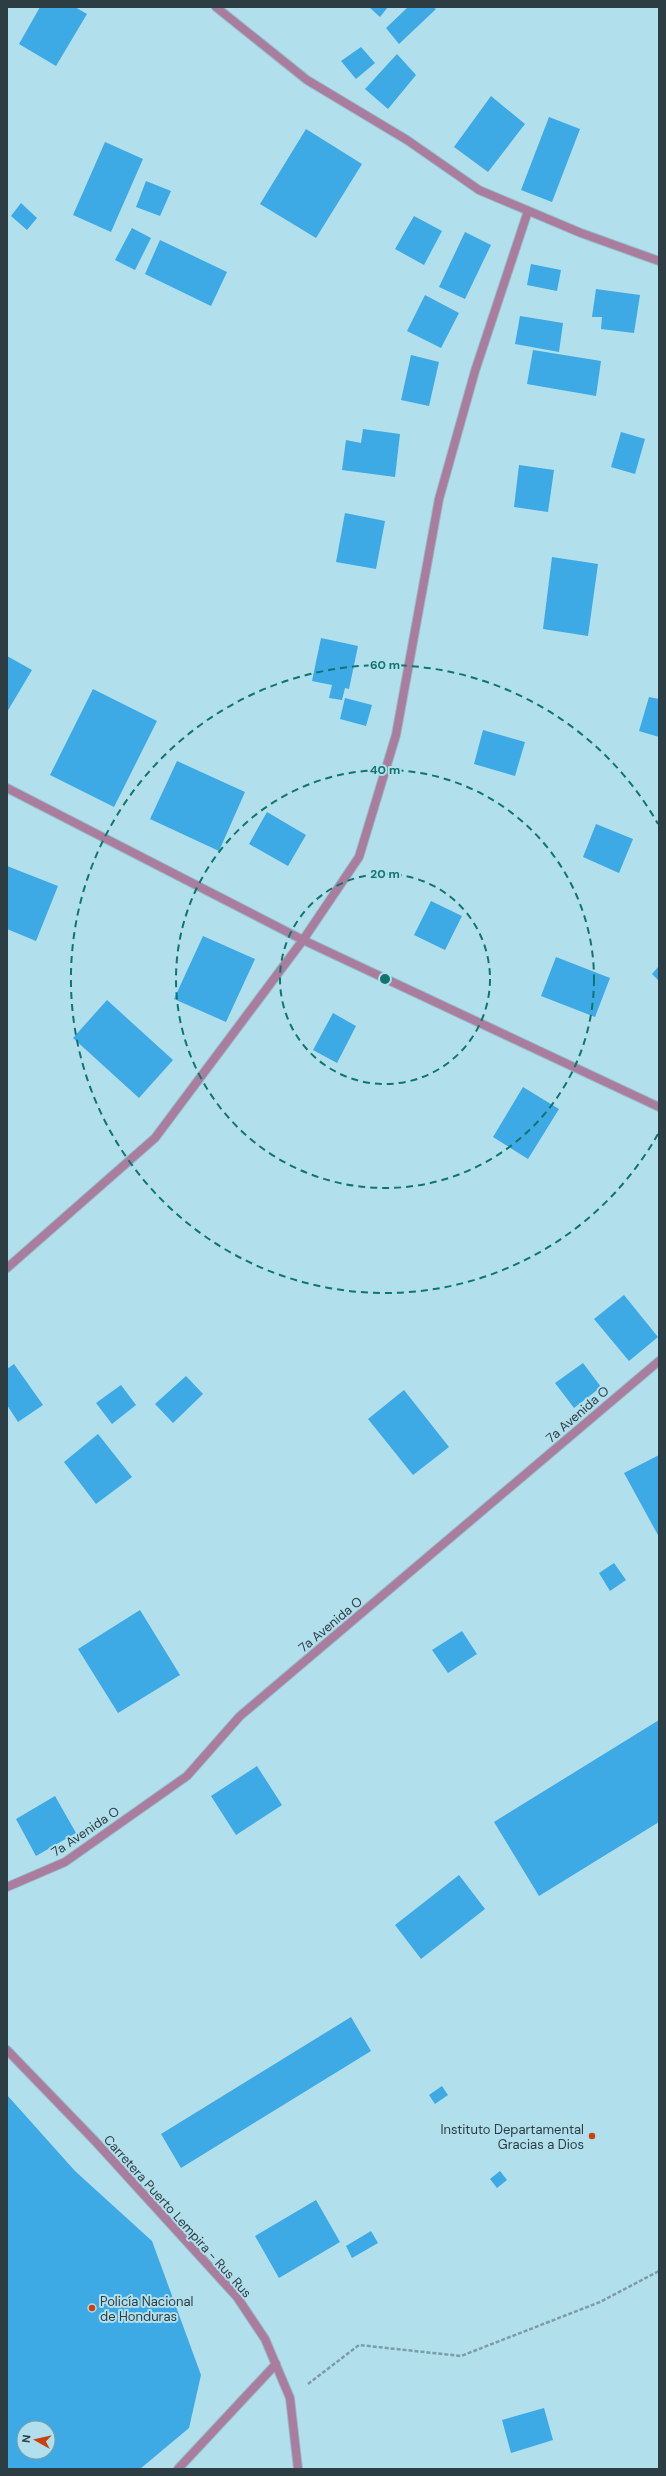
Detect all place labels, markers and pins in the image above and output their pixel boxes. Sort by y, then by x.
centre of rings [378,972,392,986]
place label: Instituto Departamental Gracias a Dios [440,2121,584,2153]
marker: Instituto Departamental Gracias a Dios [587,2131,597,2141]
place label: Policía Nacional de Honduras [100,2293,194,2325]
marker: Policía Nacional de Honduras [87,2303,97,2313]

